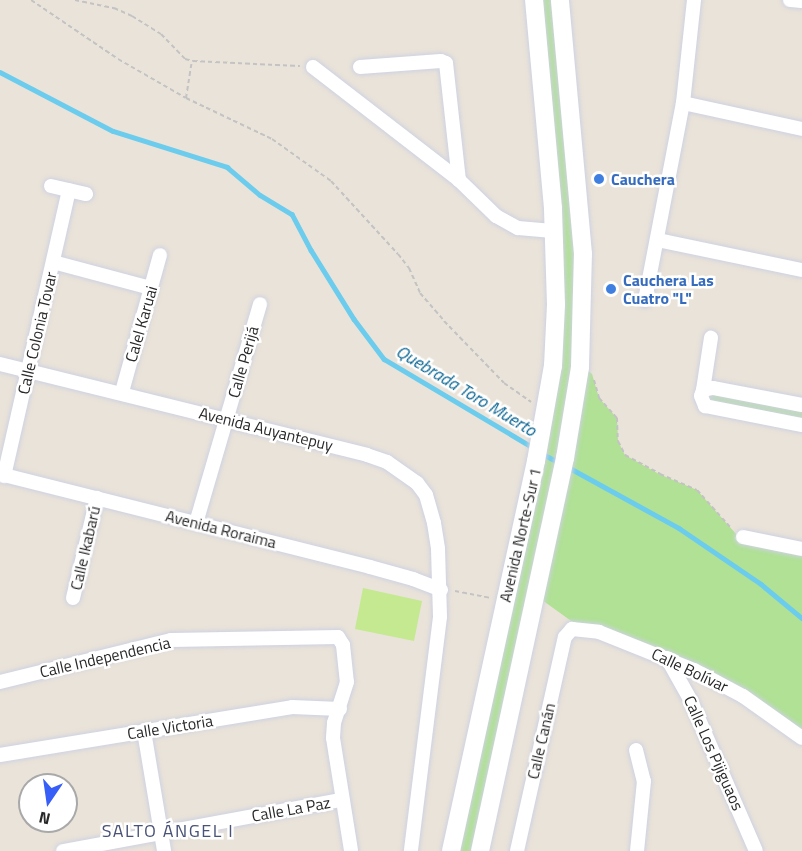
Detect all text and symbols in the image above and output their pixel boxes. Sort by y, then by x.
place label: Cauchera [611,169,675,189]
marker: Cauchera [592,172,606,186]
street label: Calle Colonia Tovar [14,270,60,396]
place label: Cauchera Las Cuatro "L" [623,270,714,308]
marker: Cauchera Las Cuatro "L" [604,282,618,296]
street label: Calel Karuai [121,284,161,364]
street label: Calle Perijá [224,324,262,400]
water label: Quebrada Toro Muerto [392,341,540,441]
street label: Avenida Auyantepuy [197,403,335,455]
street label: Avenida Norte-Sur 1 [495,466,545,604]
street label: Calle Ikabarú [66,504,104,592]
street label: Avenida Roraima [164,506,278,552]
street label: Calle Independencia [38,633,172,681]
street label: Calle Bolívar [649,644,731,696]
street label: Calle Los Pijiguaos [680,693,748,813]
street label: Calle Canán [523,701,559,781]
street label: Calle Victoria [126,711,214,743]
north arrow [18,773,78,833]
street label: Calle La Paz [250,793,332,825]
text: N [36,806,53,832]
district label: SALTO ÁNGEL I [102,820,234,842]

